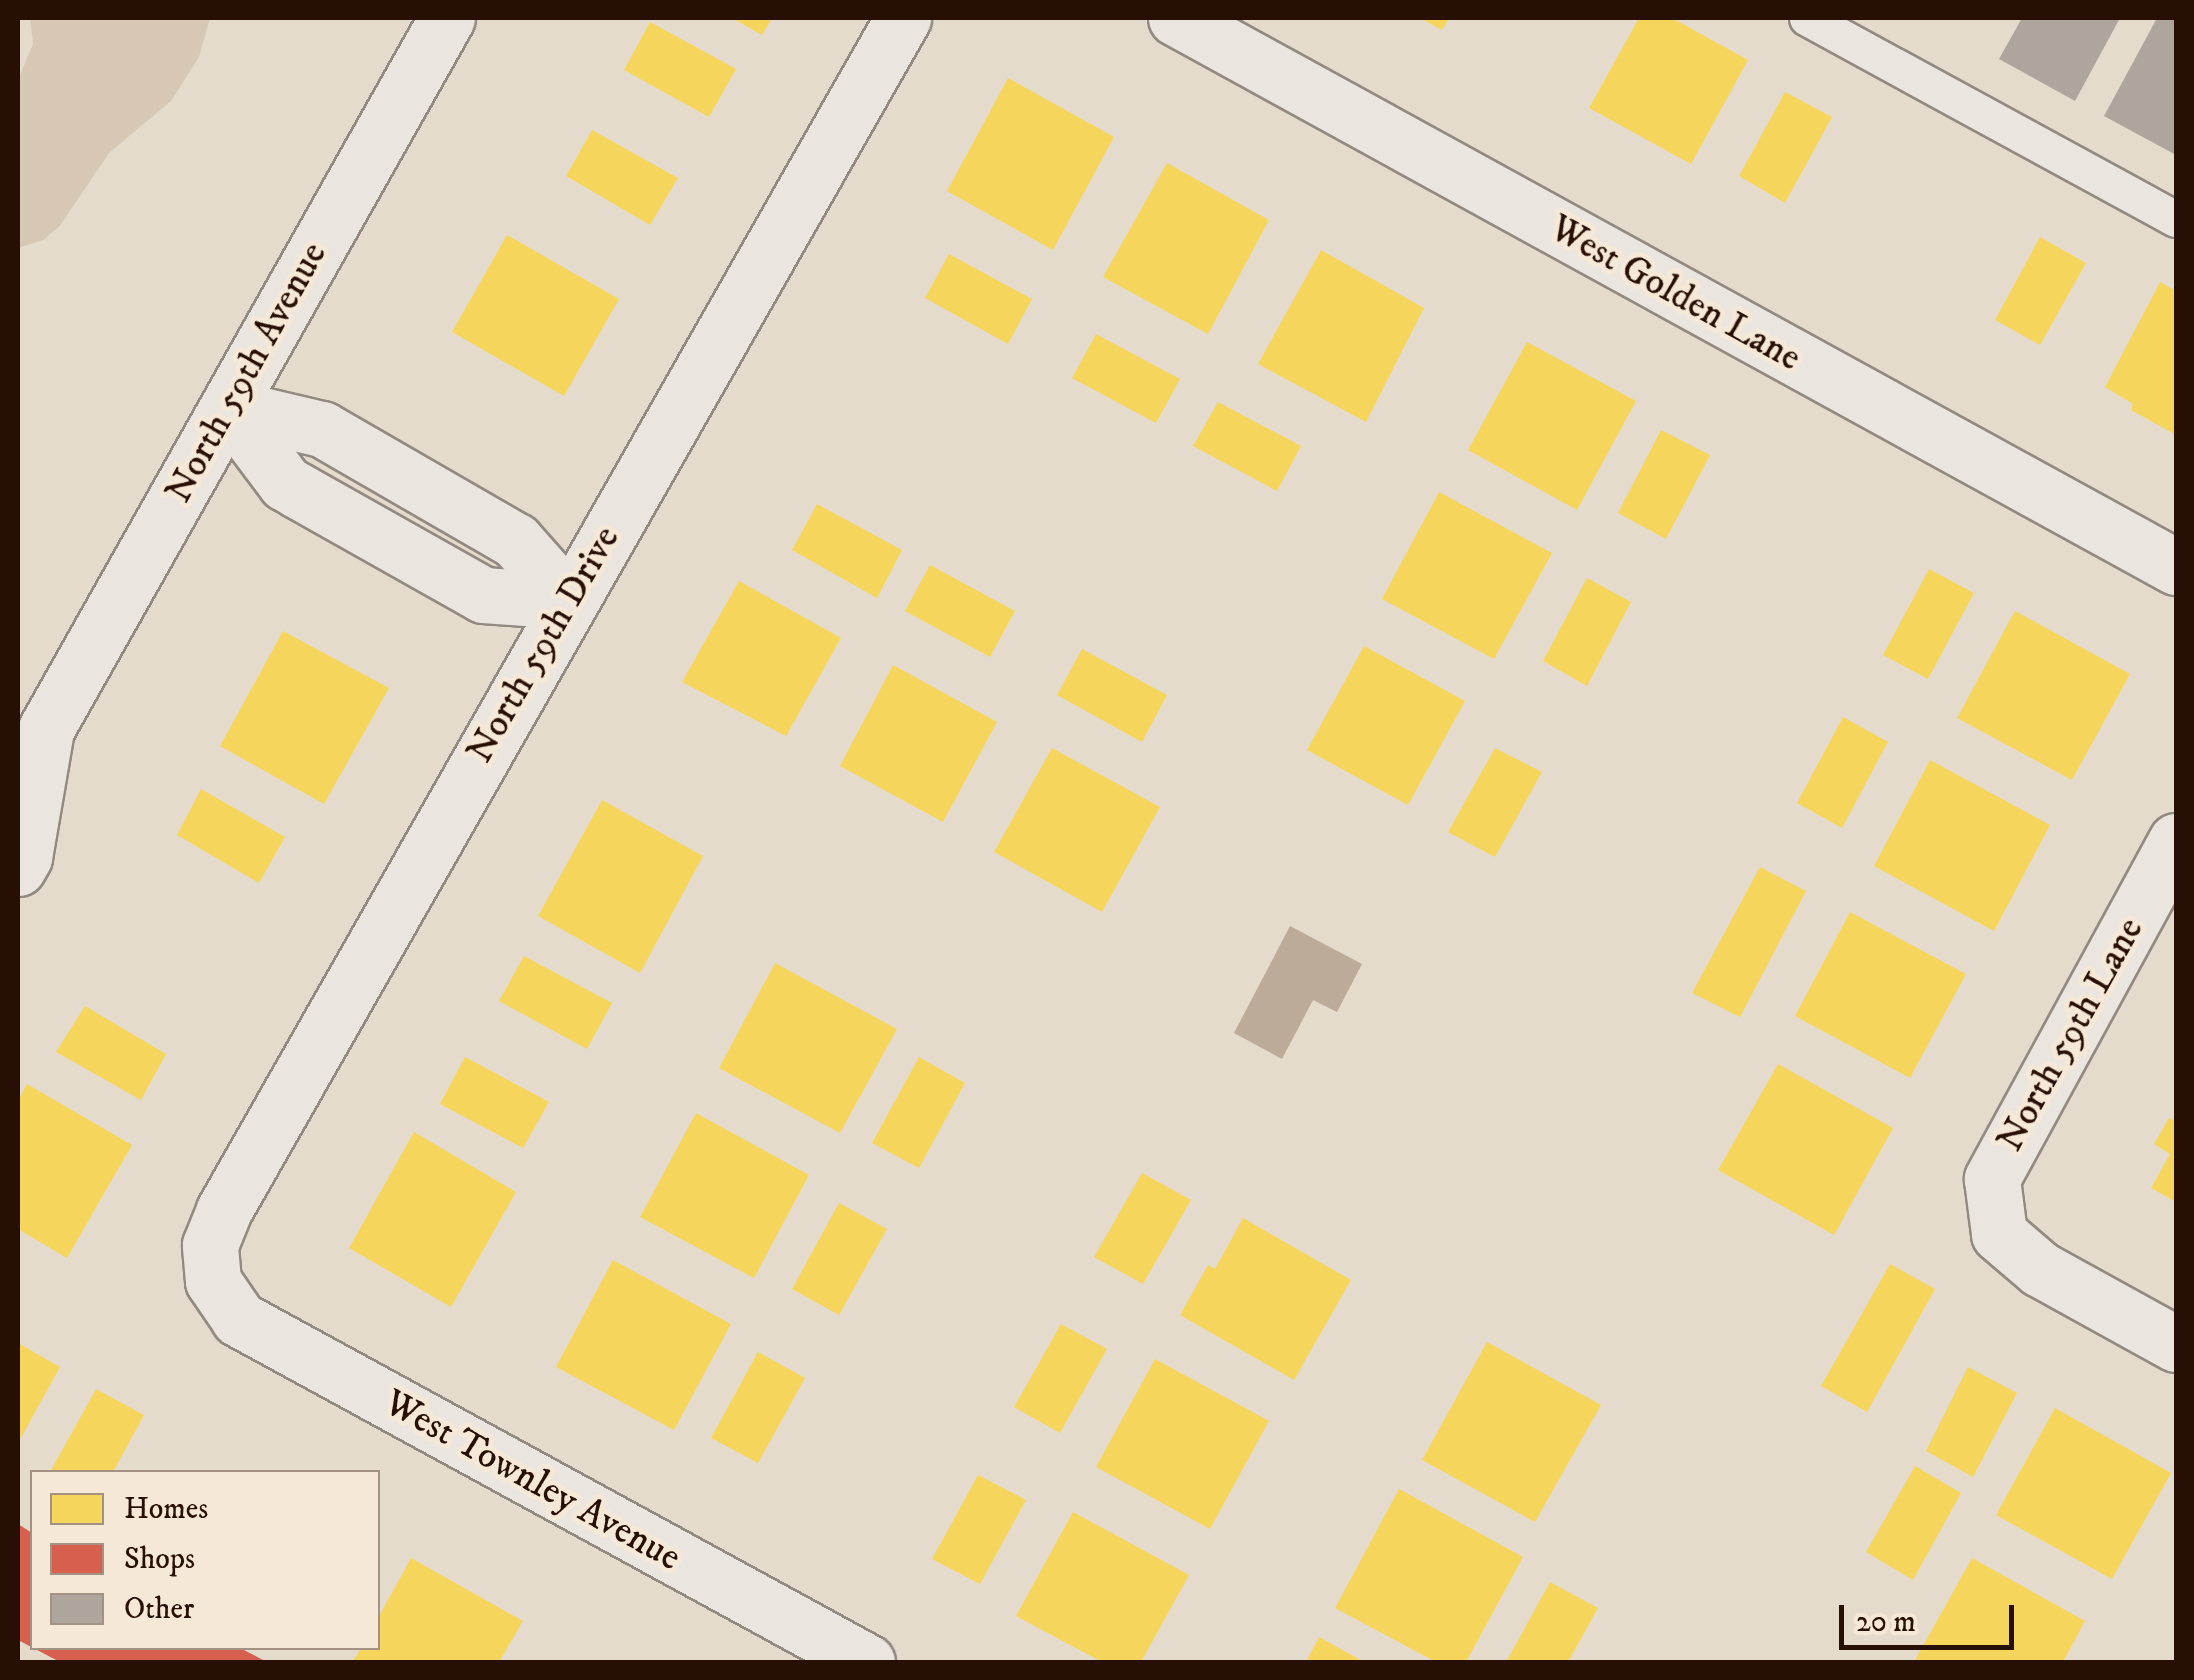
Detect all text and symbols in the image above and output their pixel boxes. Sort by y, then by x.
street label: West Golden Lane [1542,206,1808,382]
street label: North 59th Avenue [157,235,337,511]
street label: North 59th Drive [458,518,630,772]
street label: North 59th Lane [1988,910,2154,1160]
street label: West Townley Avenue [376,1381,688,1581]
legend [30,1470,380,1650]
text: Homes [124,1491,208,1528]
text: Shops [124,1541,195,1578]
scale bar [1844,1585,2019,1647]
text: Other [124,1591,194,1628]
text: 20 m [1856,1604,1916,1641]

